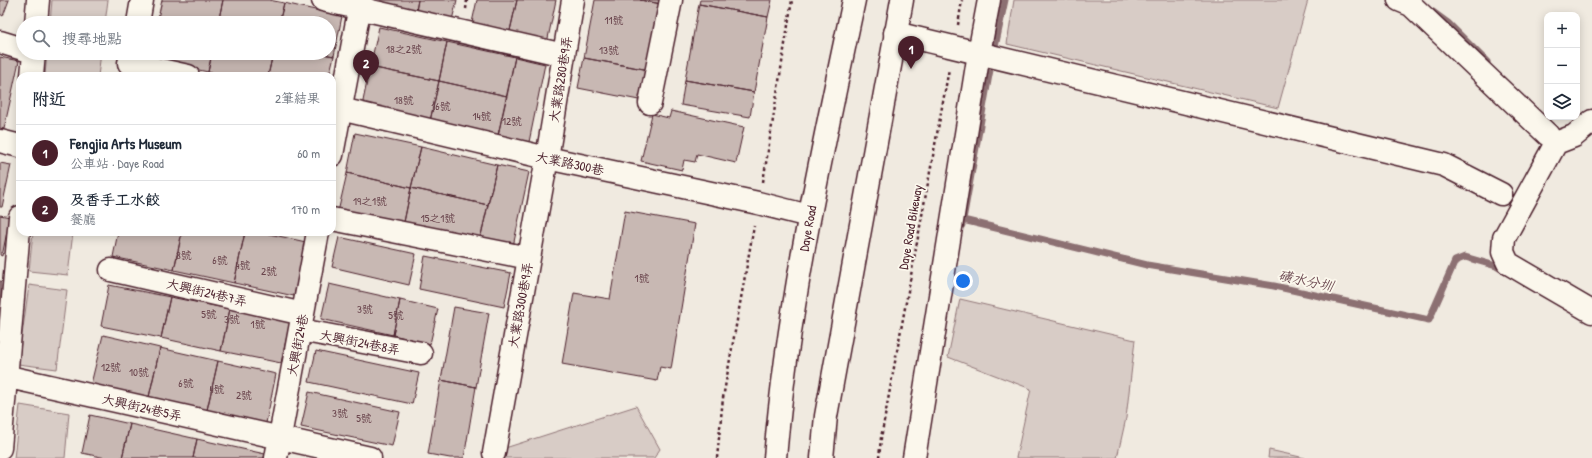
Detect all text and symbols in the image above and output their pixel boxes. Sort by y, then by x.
map controls [1544,12,1580,120]
button: + [1544,12,1580,48]
house number: 11號 [605,13,624,27]
search box [16,16,336,60]
icon: search [30,27,52,49]
text: 搜尋地點 [62,28,122,49]
street label: 大業路280巷9弄 [544,34,576,124]
pin: 1 [898,36,924,69]
house number: 18之2號 [386,42,422,56]
house number: 13號 [599,43,619,57]
button: − [1544,48,1580,84]
pin: 2 [353,50,379,83]
button: layers [1544,84,1580,120]
text: 附近 [32,87,66,110]
text: 2筆結果 [275,89,320,107]
house number: 18號 [394,93,414,107]
house number: 16號 [431,99,451,113]
house number: 14號 [472,109,492,123]
house number: 12號 [502,114,522,128]
text: Fengjia Arts Museum [70,133,182,154]
text: 1 [43,144,47,162]
text: 60 m [297,144,320,162]
street label: 大業路300巷 [534,147,606,179]
text: 公車站 · Daye Road [70,154,164,172]
street label: Daye Road Bikeway [894,183,926,271]
text: 及香手工水餃 [70,189,160,210]
house number: 19之1號 [353,194,387,208]
text: 2 [42,200,48,218]
text: 170 m [291,200,320,218]
street label: Daye Road [794,204,820,253]
text: 餐廳 [70,210,96,228]
house number: 15之1號 [421,211,455,225]
house number: 8號 [176,248,192,262]
house number: 6號 [212,253,228,267]
house number: 4號 [235,258,251,272]
street label: 大業路300巷9弄 [504,260,536,350]
house number: 2號 [261,264,277,278]
water label: 磺水分圳 [1277,265,1337,296]
house number: 1號 [635,271,650,285]
your location [953,271,973,291]
street label: 大興街24巷7弄 [165,274,249,310]
house number: 3號 [357,302,373,316]
house number: 5號 [201,307,217,321]
house number: 5號 [388,308,404,322]
house number: 3號 [224,312,240,326]
street label: 大興街24巷 [282,312,312,378]
house number: 1號 [251,317,266,331]
street label: 大興街24巷8弄 [318,325,402,359]
house number: 12號 [101,360,121,374]
house number: 10號 [129,365,149,379]
house number: 6號 [178,376,194,390]
house number: 4號 [209,382,225,396]
house number: 2號 [236,388,252,402]
street label: 大興街24巷5弄 [100,389,184,425]
house number: 3號 [332,406,348,420]
house number: 5號 [356,411,372,425]

